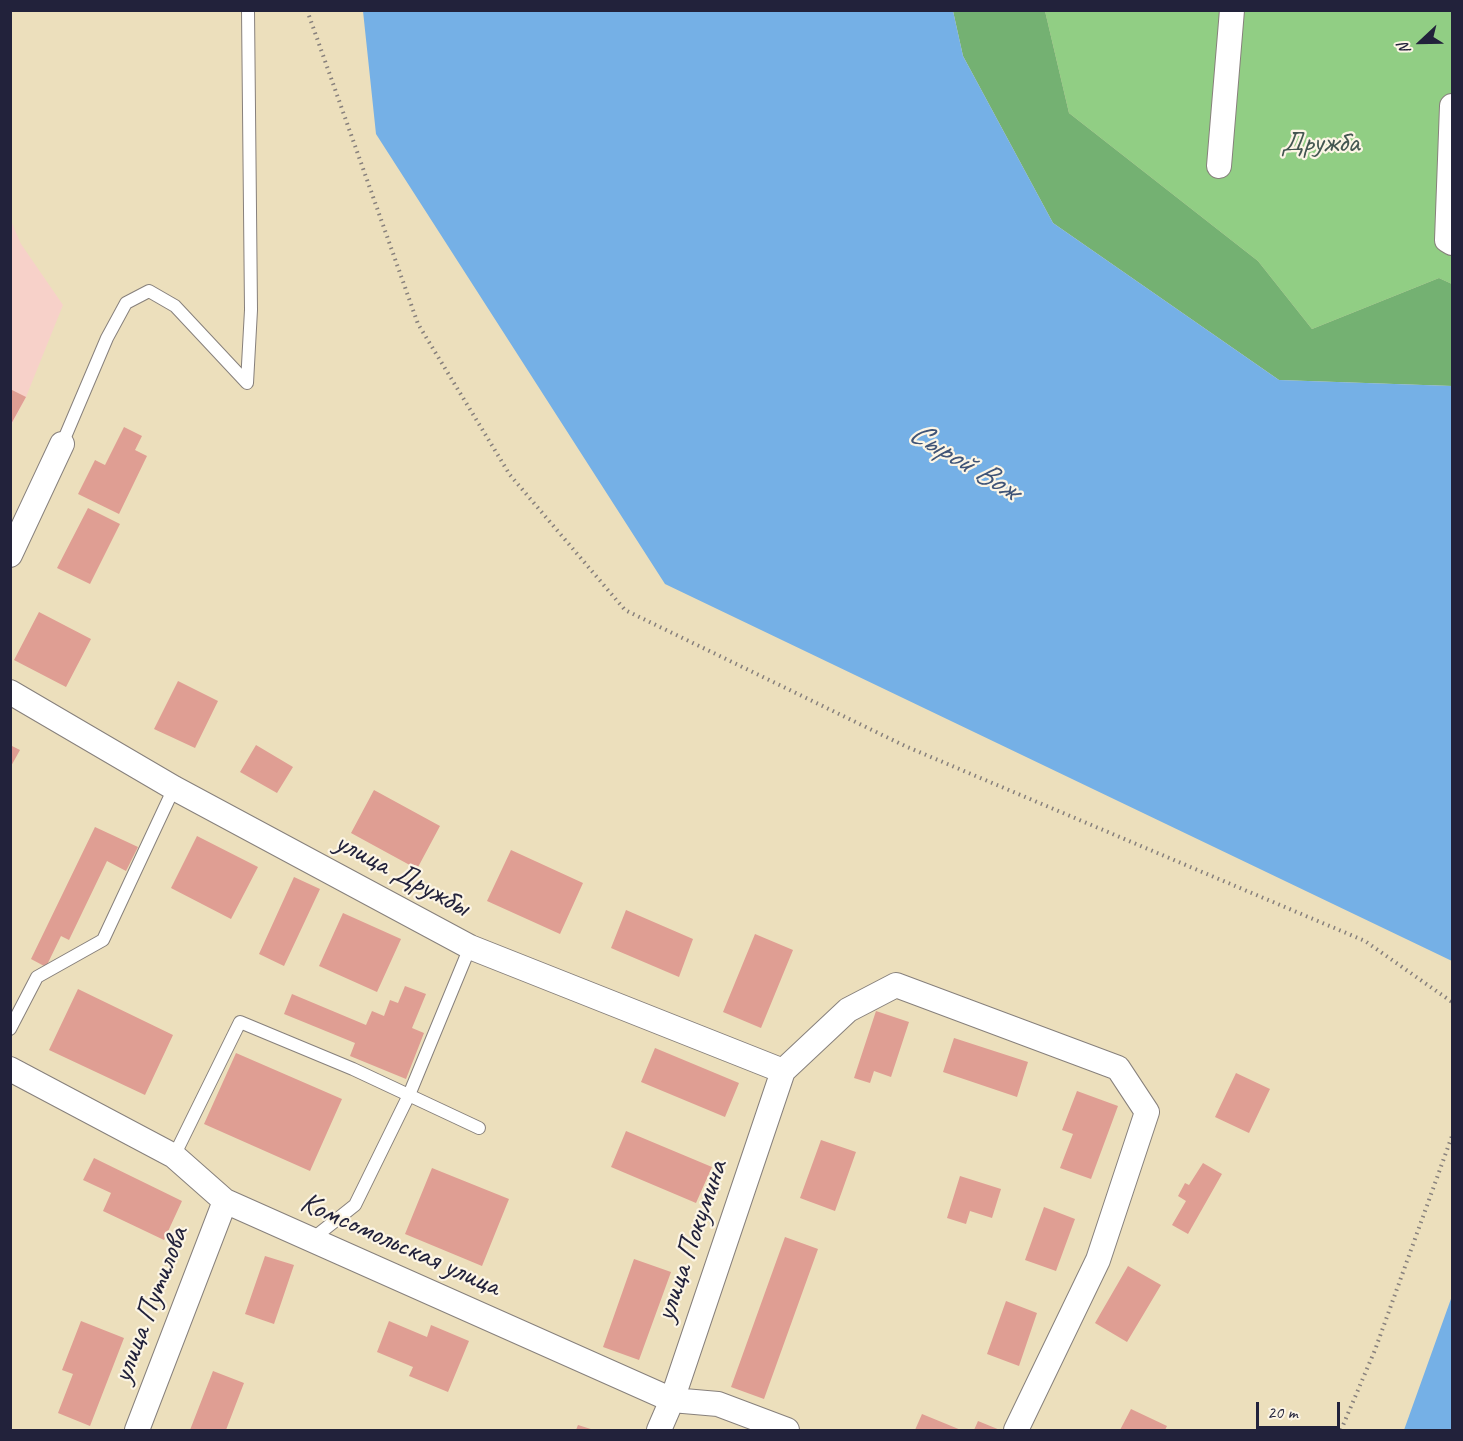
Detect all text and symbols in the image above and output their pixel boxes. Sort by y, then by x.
north arrow [1391,12,1451,72]
text: N [1393,40,1415,57]
park label: Дружба [1281,125,1359,161]
water label: Сырой Вож [902,414,1026,510]
street label: улица Дружбы [329,825,475,925]
street label: улица Покумина [648,1156,736,1326]
street label: Комсомольская улица [295,1185,505,1305]
street label: улица Путилова [105,1222,197,1388]
scale bar [1259,1390,1343,1428]
text: 20 m [1267,1401,1298,1423]

